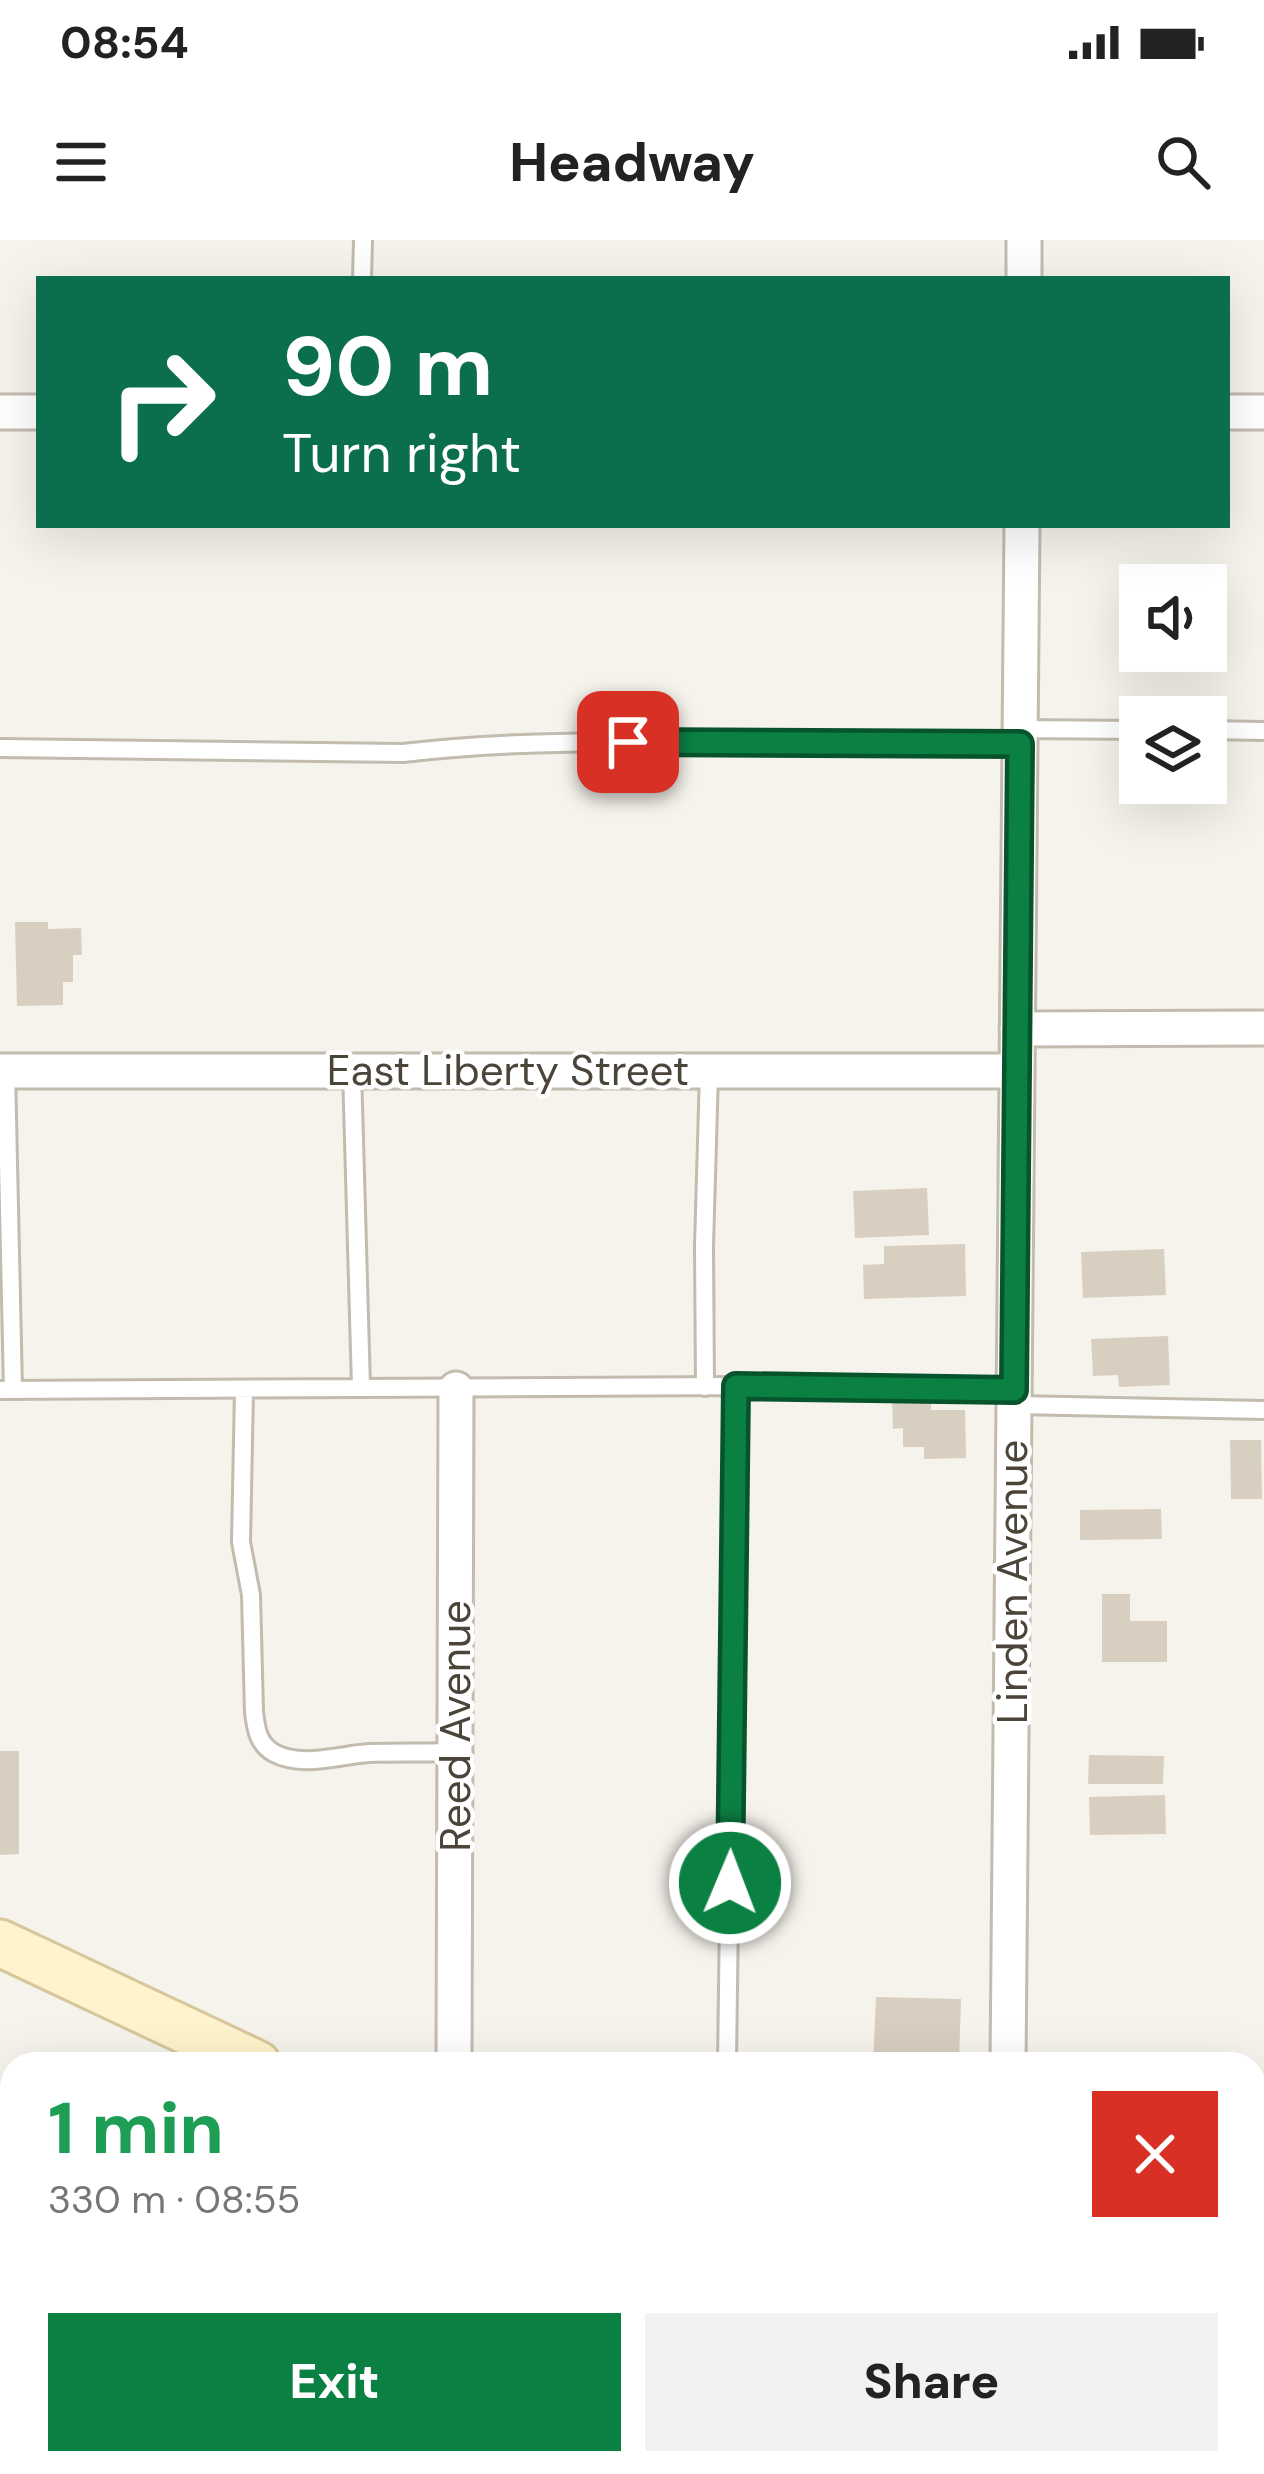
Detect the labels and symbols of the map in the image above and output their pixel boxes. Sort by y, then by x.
pin [577,691,679,793]
street label: East Liberty Street [327,1043,689,1098]
street label: Linden Avenue [985,1440,1040,1724]
street label: Reed Avenue [428,1600,483,1852]
position arrow [667,1820,793,1946]

